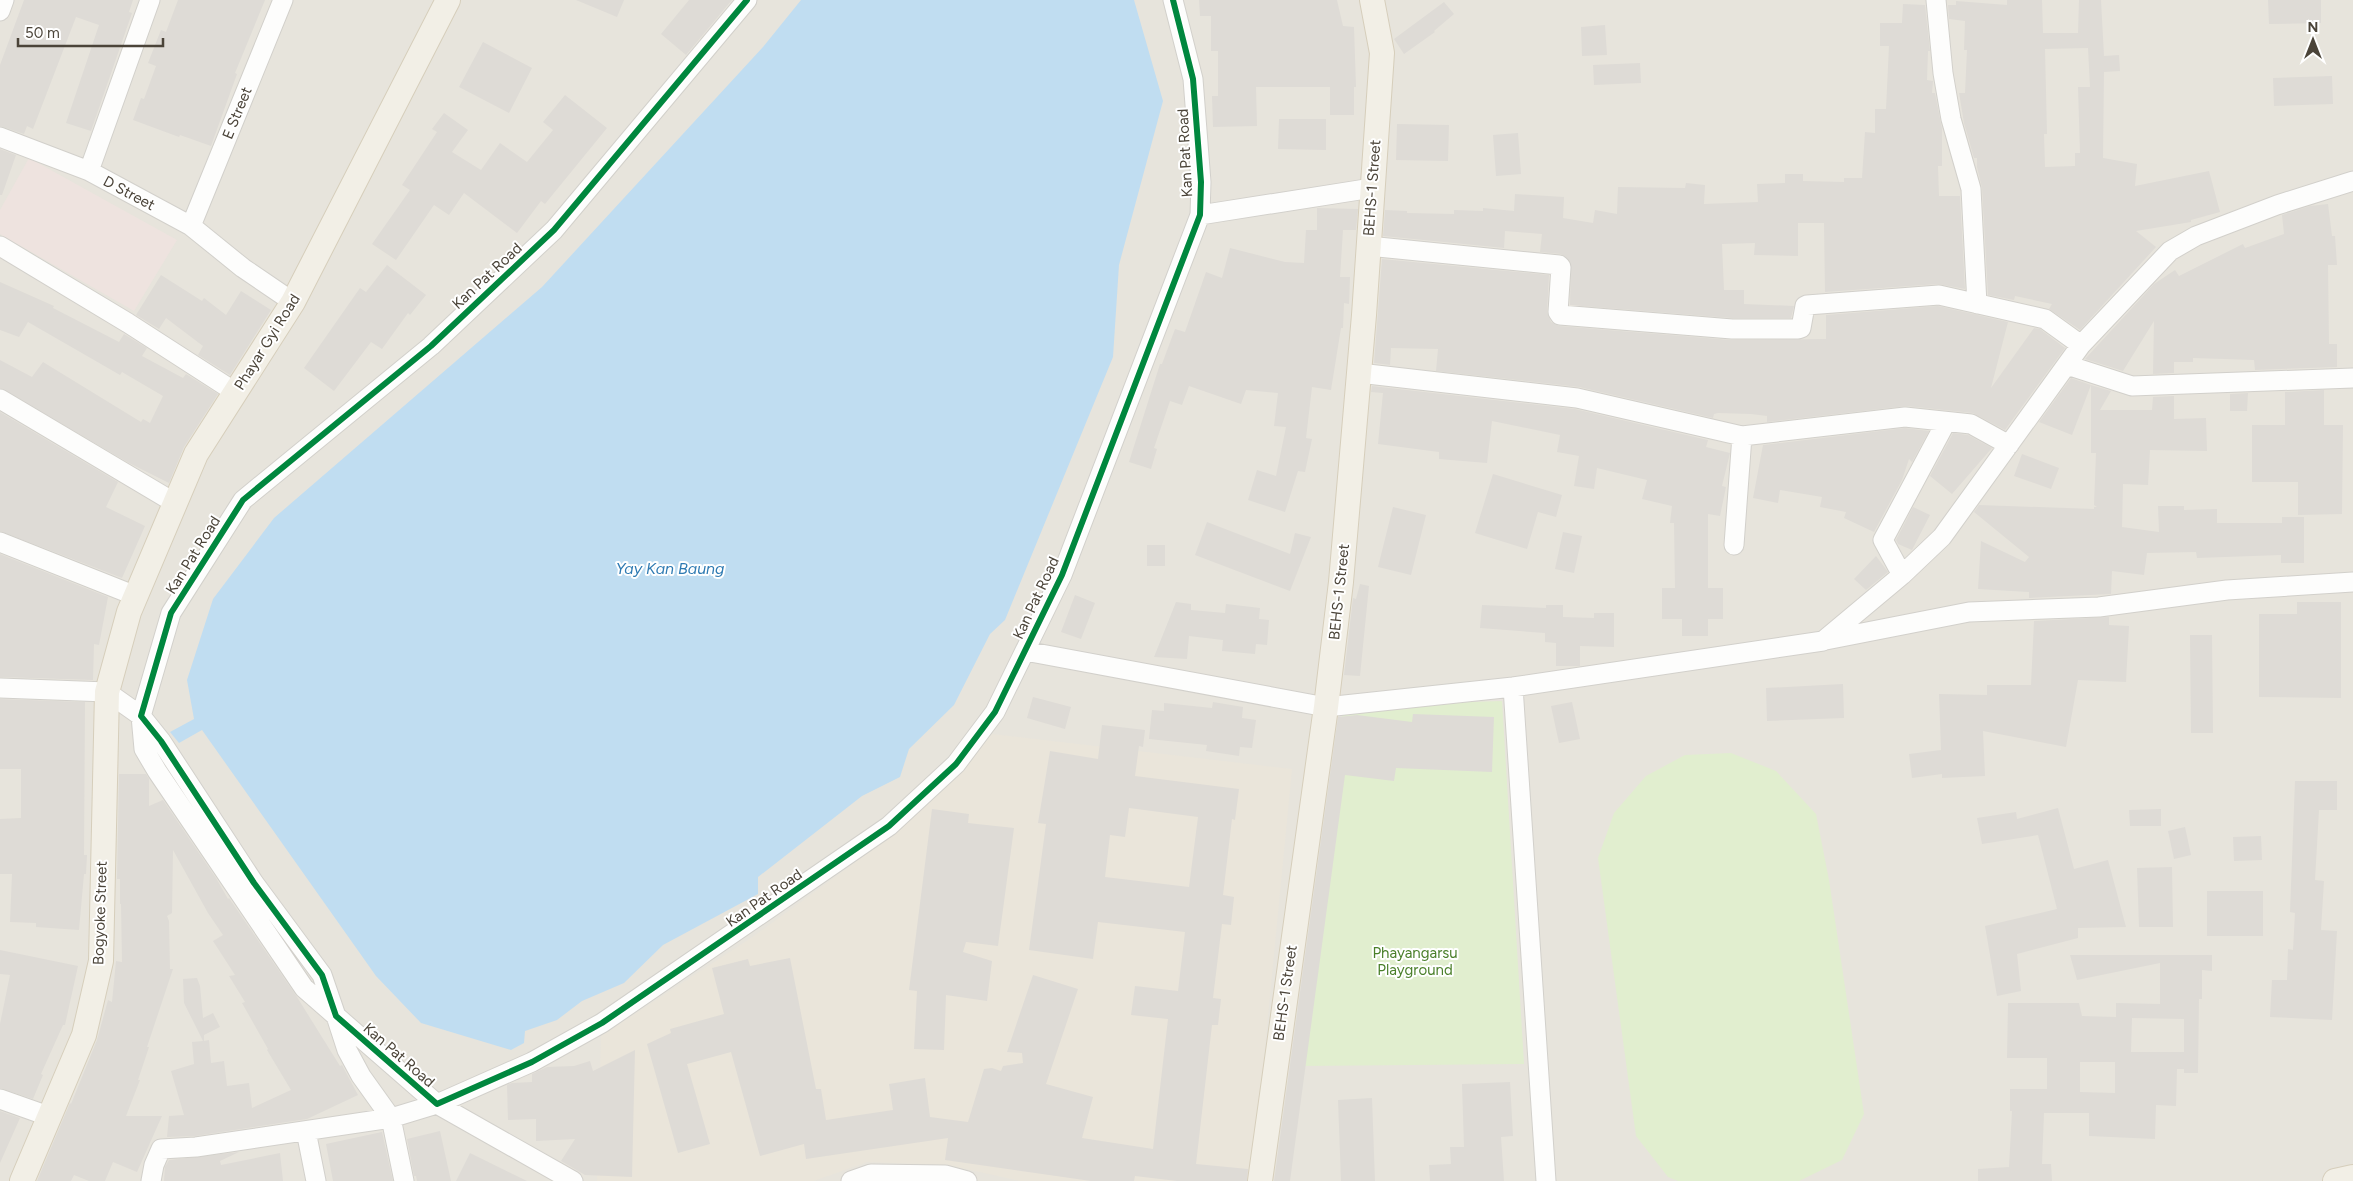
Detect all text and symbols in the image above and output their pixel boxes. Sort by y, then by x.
scale bar [18,15,162,47]
north arrow [2288,15,2338,65]
text: N [2308,19,2318,36]
text: 50 m [25,24,60,42]
street label: E Street [218,84,256,142]
street label: Kan Pat Road [1174,108,1196,198]
street label: BEHS-1 Street [1360,139,1384,237]
street label: D Street [100,172,158,214]
street label: Kan Pat Road [448,239,526,313]
street label: Phayar Gyi Road [230,291,304,393]
street label: Kan Pat Road [162,513,224,597]
street label: BEHS-1 Street [1325,543,1353,641]
street label: Kan Pat Road [1009,554,1063,642]
water label: Yay Kan Baung [616,559,724,578]
street label: Bogyoke Street [89,860,111,965]
street label: Kan Pat Road [722,865,806,931]
street label: BEHS-1 Street [1269,944,1301,1042]
park label: Phayangarsu Playground [1372,944,1458,979]
street label: Kan Pat Road [360,1019,438,1091]

